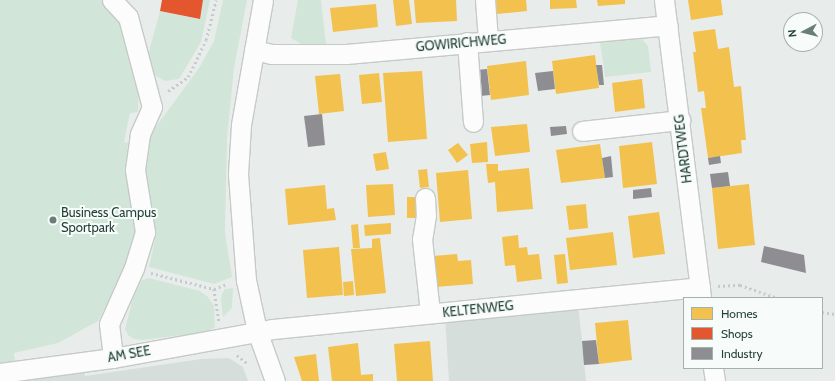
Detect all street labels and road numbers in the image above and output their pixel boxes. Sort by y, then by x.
street label: GOWIRICHWEG [415,31,507,55]
street label: HARDTWEG [671,114,695,184]
street label: KELTENWEG [442,298,514,320]
street label: AM SEE [106,343,152,365]

